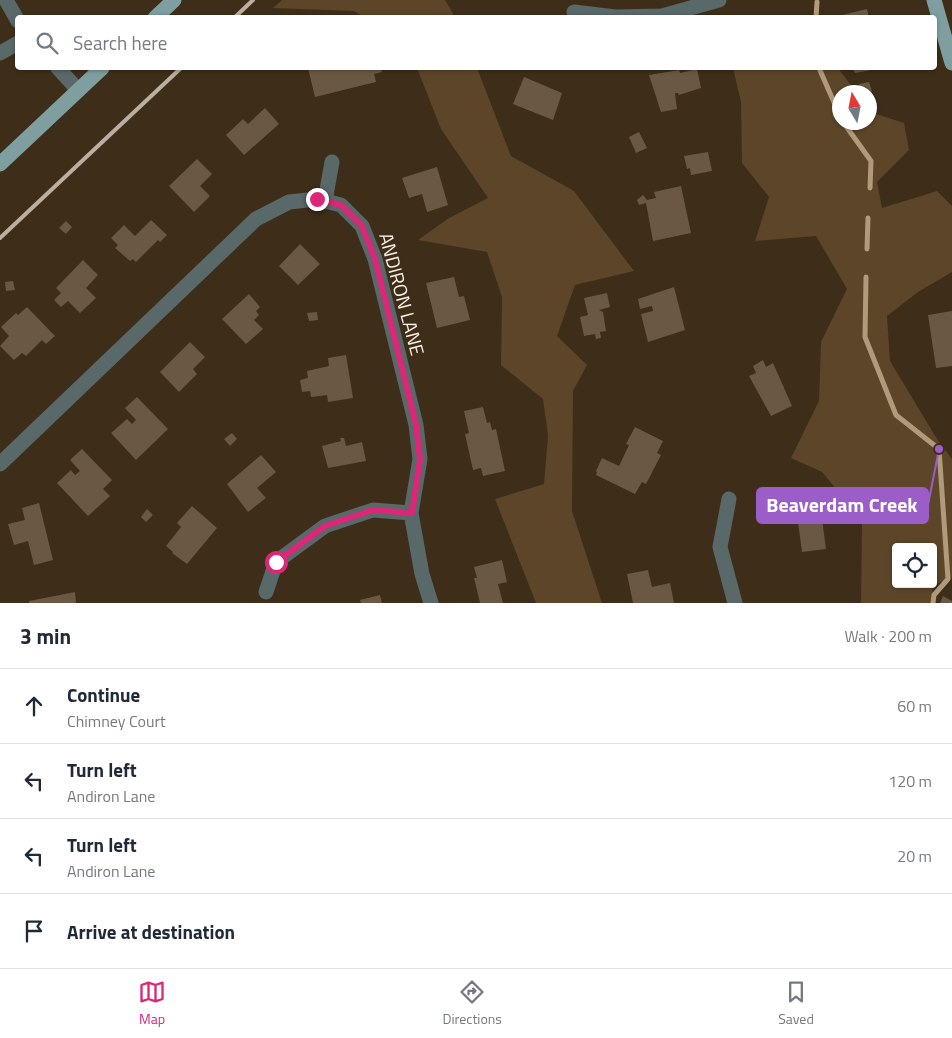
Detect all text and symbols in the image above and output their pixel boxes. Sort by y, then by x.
search box [15,15,937,70]
text: Search here [73,28,167,57]
icon: search [33,29,61,57]
north arrow [832,85,877,130]
route end [306,188,329,211]
street label: ANDIRON LANE [372,229,433,359]
callout: Beaverdam Creek [757,488,928,523]
text: Beaverdam Creek [766,489,918,520]
map controls [892,543,937,588]
button: locate [892,543,937,588]
route start [265,551,288,574]
text: 3 min [20,620,71,652]
text: Walk · 200 m [844,624,932,648]
text: Continue [67,680,140,709]
icon: ahead [20,692,48,720]
text: 60 m [897,694,932,718]
text: Chimney Court [67,709,166,733]
text: Turn left [67,755,137,784]
icon: left [20,767,48,795]
text: 120 m [888,769,932,793]
text: Andiron Lane [67,784,155,808]
text: Turn left [67,830,137,859]
icon: left [20,842,48,870]
text: 20 m [897,844,932,868]
text: Andiron Lane [67,859,155,883]
icon: arrive [20,917,48,945]
text: Arrive at destination [67,917,235,946]
tab: Map [138,978,166,1029]
tab: Directions [442,978,502,1029]
tab: Saved [778,978,814,1029]

